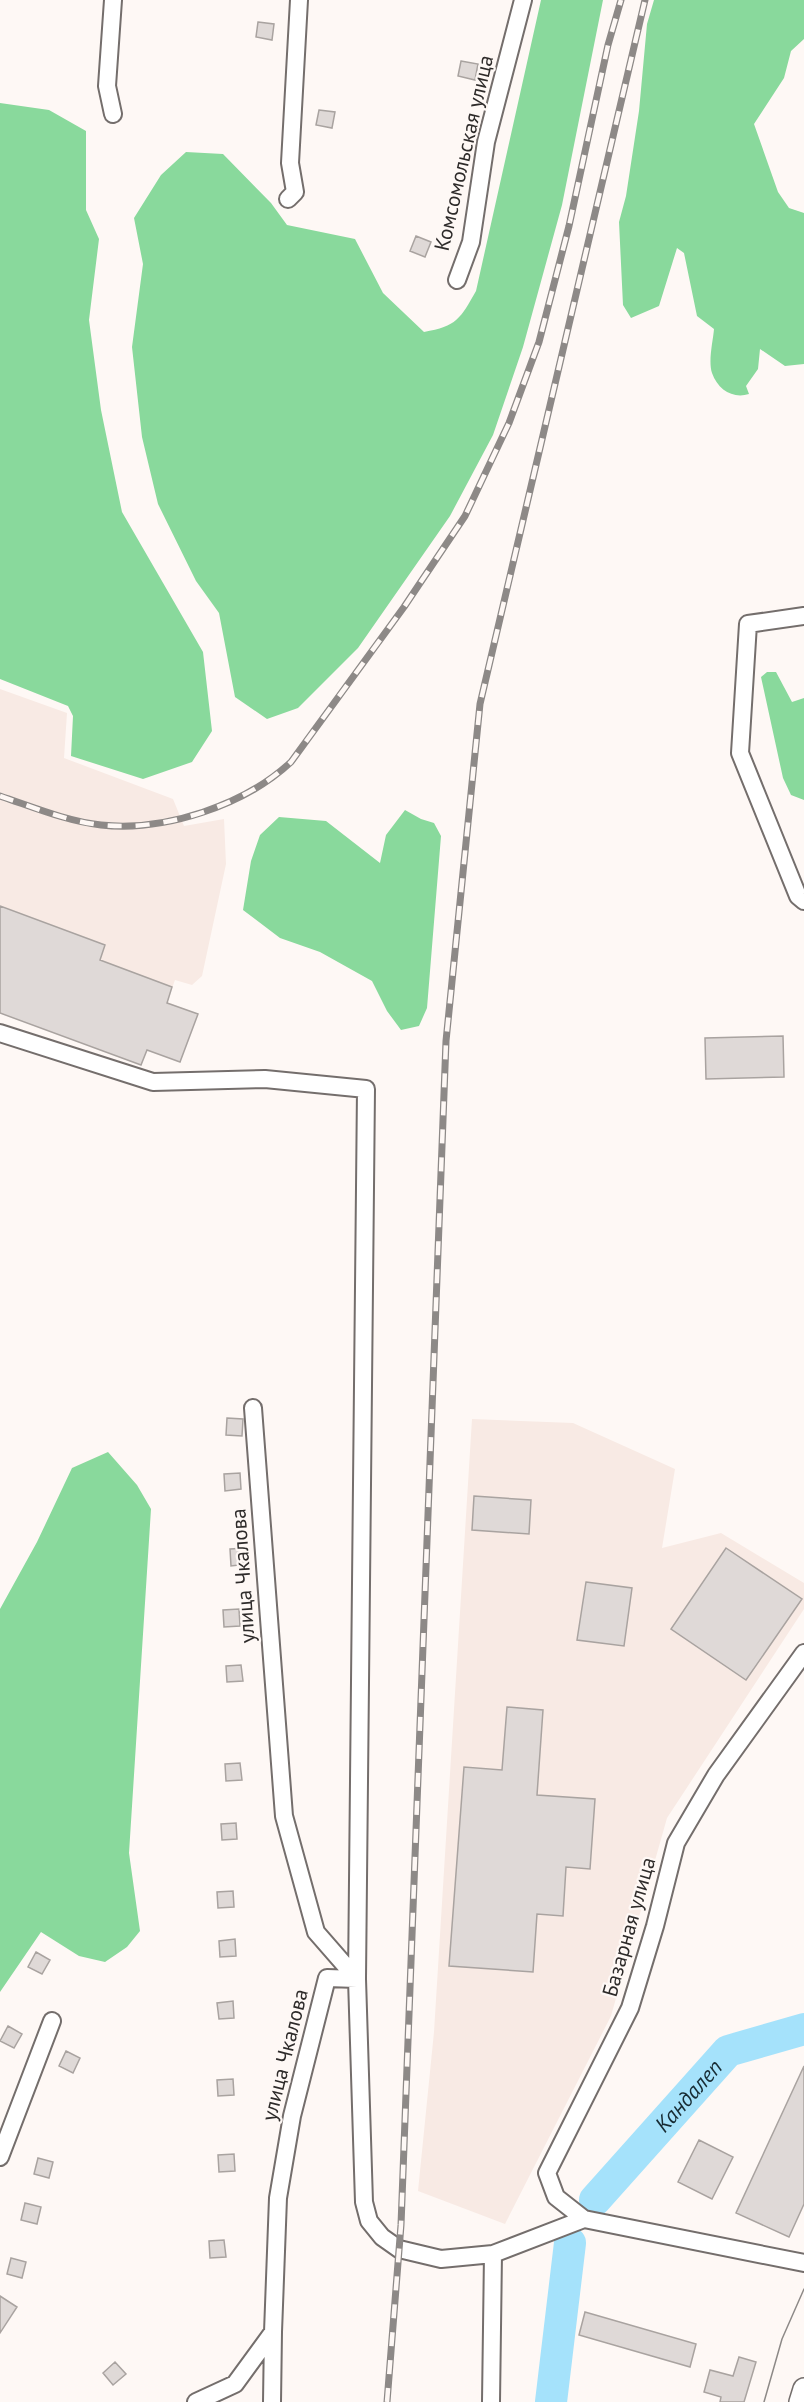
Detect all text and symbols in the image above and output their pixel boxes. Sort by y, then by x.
street label: Комсомольская улица [428,52,499,253]
street label: улица Чкалова [224,1508,261,1644]
street label: Базарная улица [596,1854,661,2000]
street label: улица Чкалова [255,1986,314,2124]
water label: Кандалеп [648,2053,728,2138]

